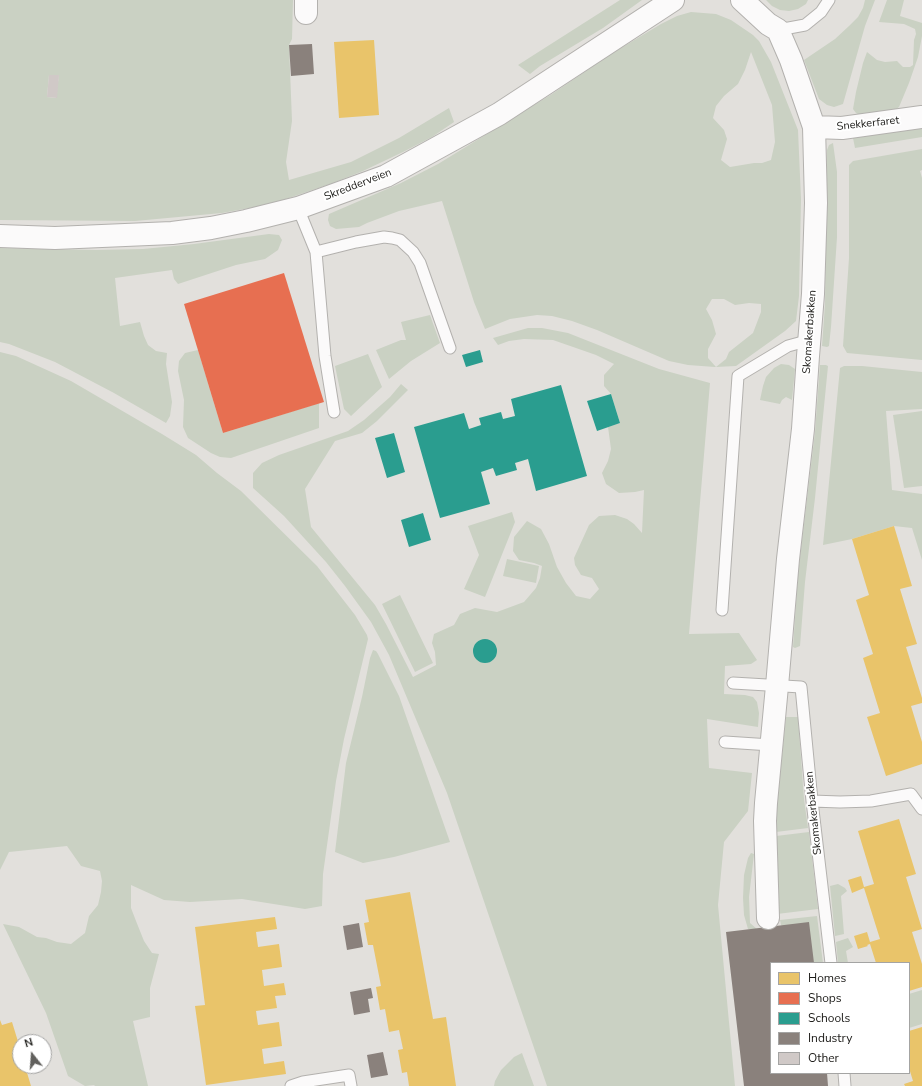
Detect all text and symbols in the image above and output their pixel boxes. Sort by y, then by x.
street label: Snekkerfaret [836,114,900,134]
street label: Skredderveien [322,166,394,204]
street label: Skomakerbakken [800,290,820,374]
street label: Skomakerbakken [803,771,825,855]
legend [770,962,910,1074]
text: Homes [808,970,846,986]
text: Shops [808,990,842,1006]
text: Schools [808,1010,850,1026]
text: Industry [808,1030,852,1046]
north arrow [12,1034,52,1074]
text: N [23,1035,35,1051]
text: Other [808,1050,839,1066]

